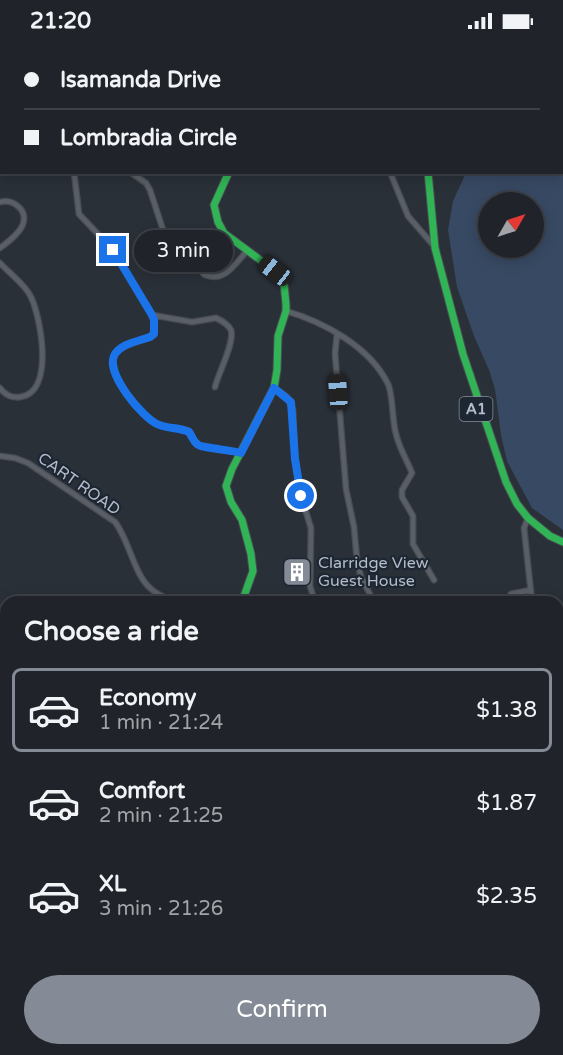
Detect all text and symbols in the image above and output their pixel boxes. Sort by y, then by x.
text: 21:20 [30,8,91,34]
text: Isamanda Drive [60,67,221,93]
text: Lombradia Circle [60,125,237,151]
north arrow [478,192,544,258]
map controls [478,192,544,258]
callout: 3 min [134,229,233,271]
route end [99,236,126,263]
text: 3 min [157,239,210,263]
car [255,253,295,289]
car [328,373,348,411]
road number: A1 [460,397,492,421]
street label: CART ROAD [34,448,124,520]
route start [287,482,314,509]
place label: Clarridge View Guest House [318,553,429,591]
building icon: Clarridge View Guest House [281,556,313,588]
text: Choose a ride [24,615,199,648]
icon: car [27,683,81,737]
text: Economy [99,685,196,711]
text: $1.38 [476,697,537,723]
text: 1 min · 21:24 [99,711,223,735]
icon: car [27,776,81,830]
text: Comfort [99,778,185,804]
text: $1.87 [476,790,537,816]
text: 2 min · 21:25 [99,804,223,828]
icon: car [27,869,81,923]
text: XL [99,871,126,897]
text: $2.35 [476,883,537,909]
text: 3 min · 21:26 [99,897,223,921]
button: Confirm [24,975,540,1044]

